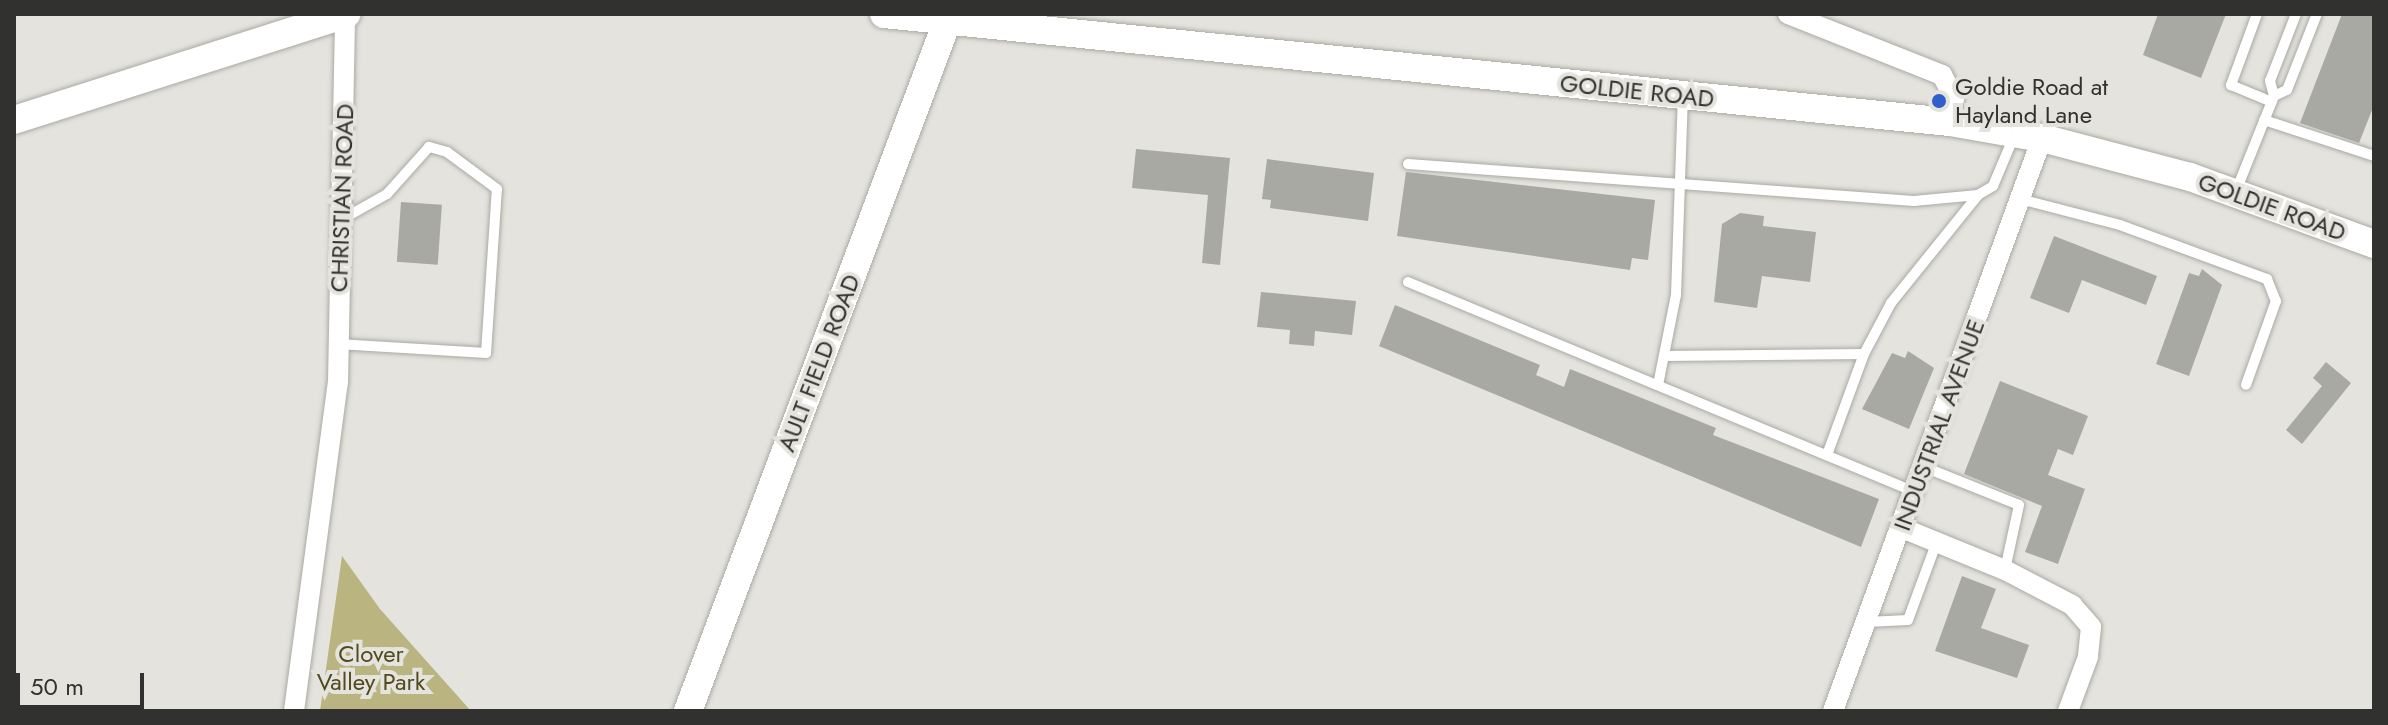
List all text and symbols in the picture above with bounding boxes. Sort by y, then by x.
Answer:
street label: GOLDIE ROAD [1559,69,1715,113]
place label: Goldie Road at Hayland Lane [1955,73,2108,129]
marker: Goldie Road at Hayland Lane [1930,92,1948,110]
street label: CHRISTIAN ROAD [324,103,360,293]
street label: GOLDIE ROAD [2194,167,2350,247]
street label: AULT FIELD ROAD [772,270,866,456]
street label: INDUSTRIAL AVENUE [1887,315,1991,535]
park label: Clover Valley Park [317,640,425,696]
scale bar [20,657,148,707]
text: 50 m [30,669,84,704]

